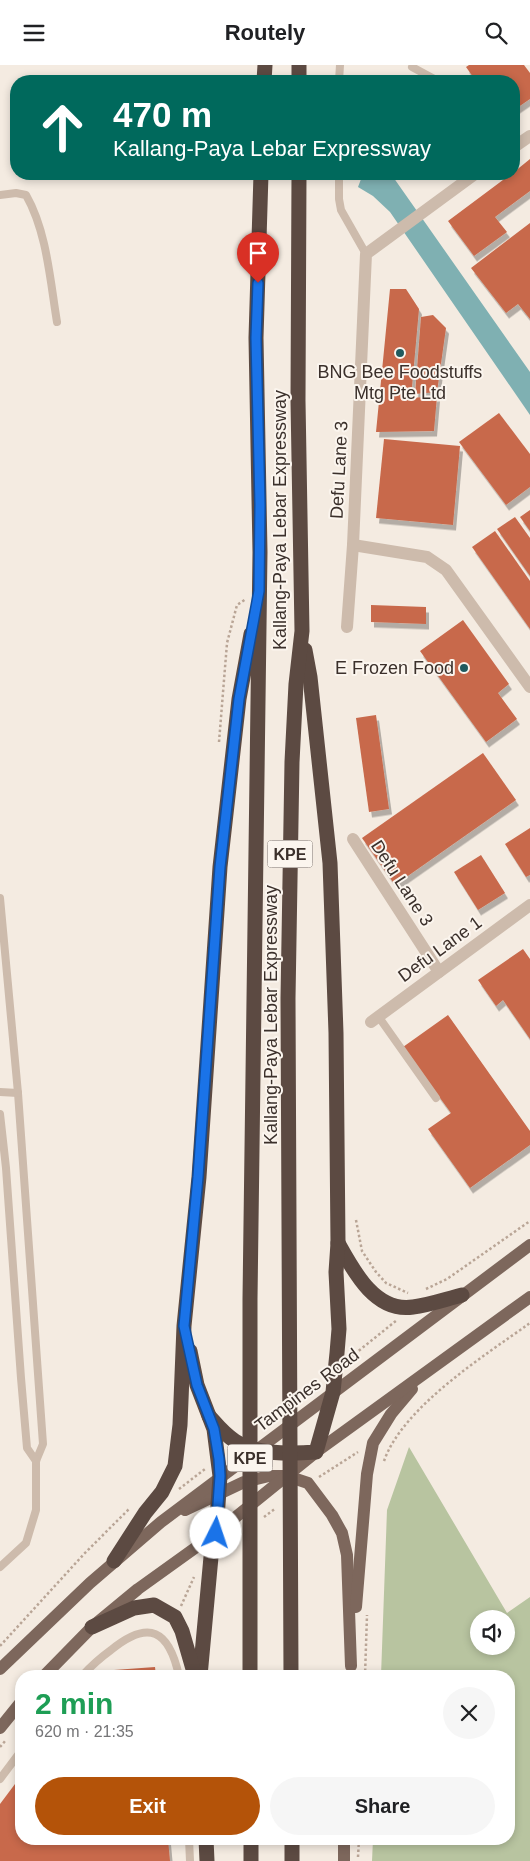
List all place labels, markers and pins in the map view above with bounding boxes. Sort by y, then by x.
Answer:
pin [237,232,279,283]
marker: BNG Bee Foodstuffs Mtg Pte Ltd [394,347,406,359]
place label: BNG Bee Foodstuffs Mtg Pte Ltd [318,362,482,403]
place label: E Frozen Food [335,658,454,678]
marker: E Frozen Food [458,662,470,674]

